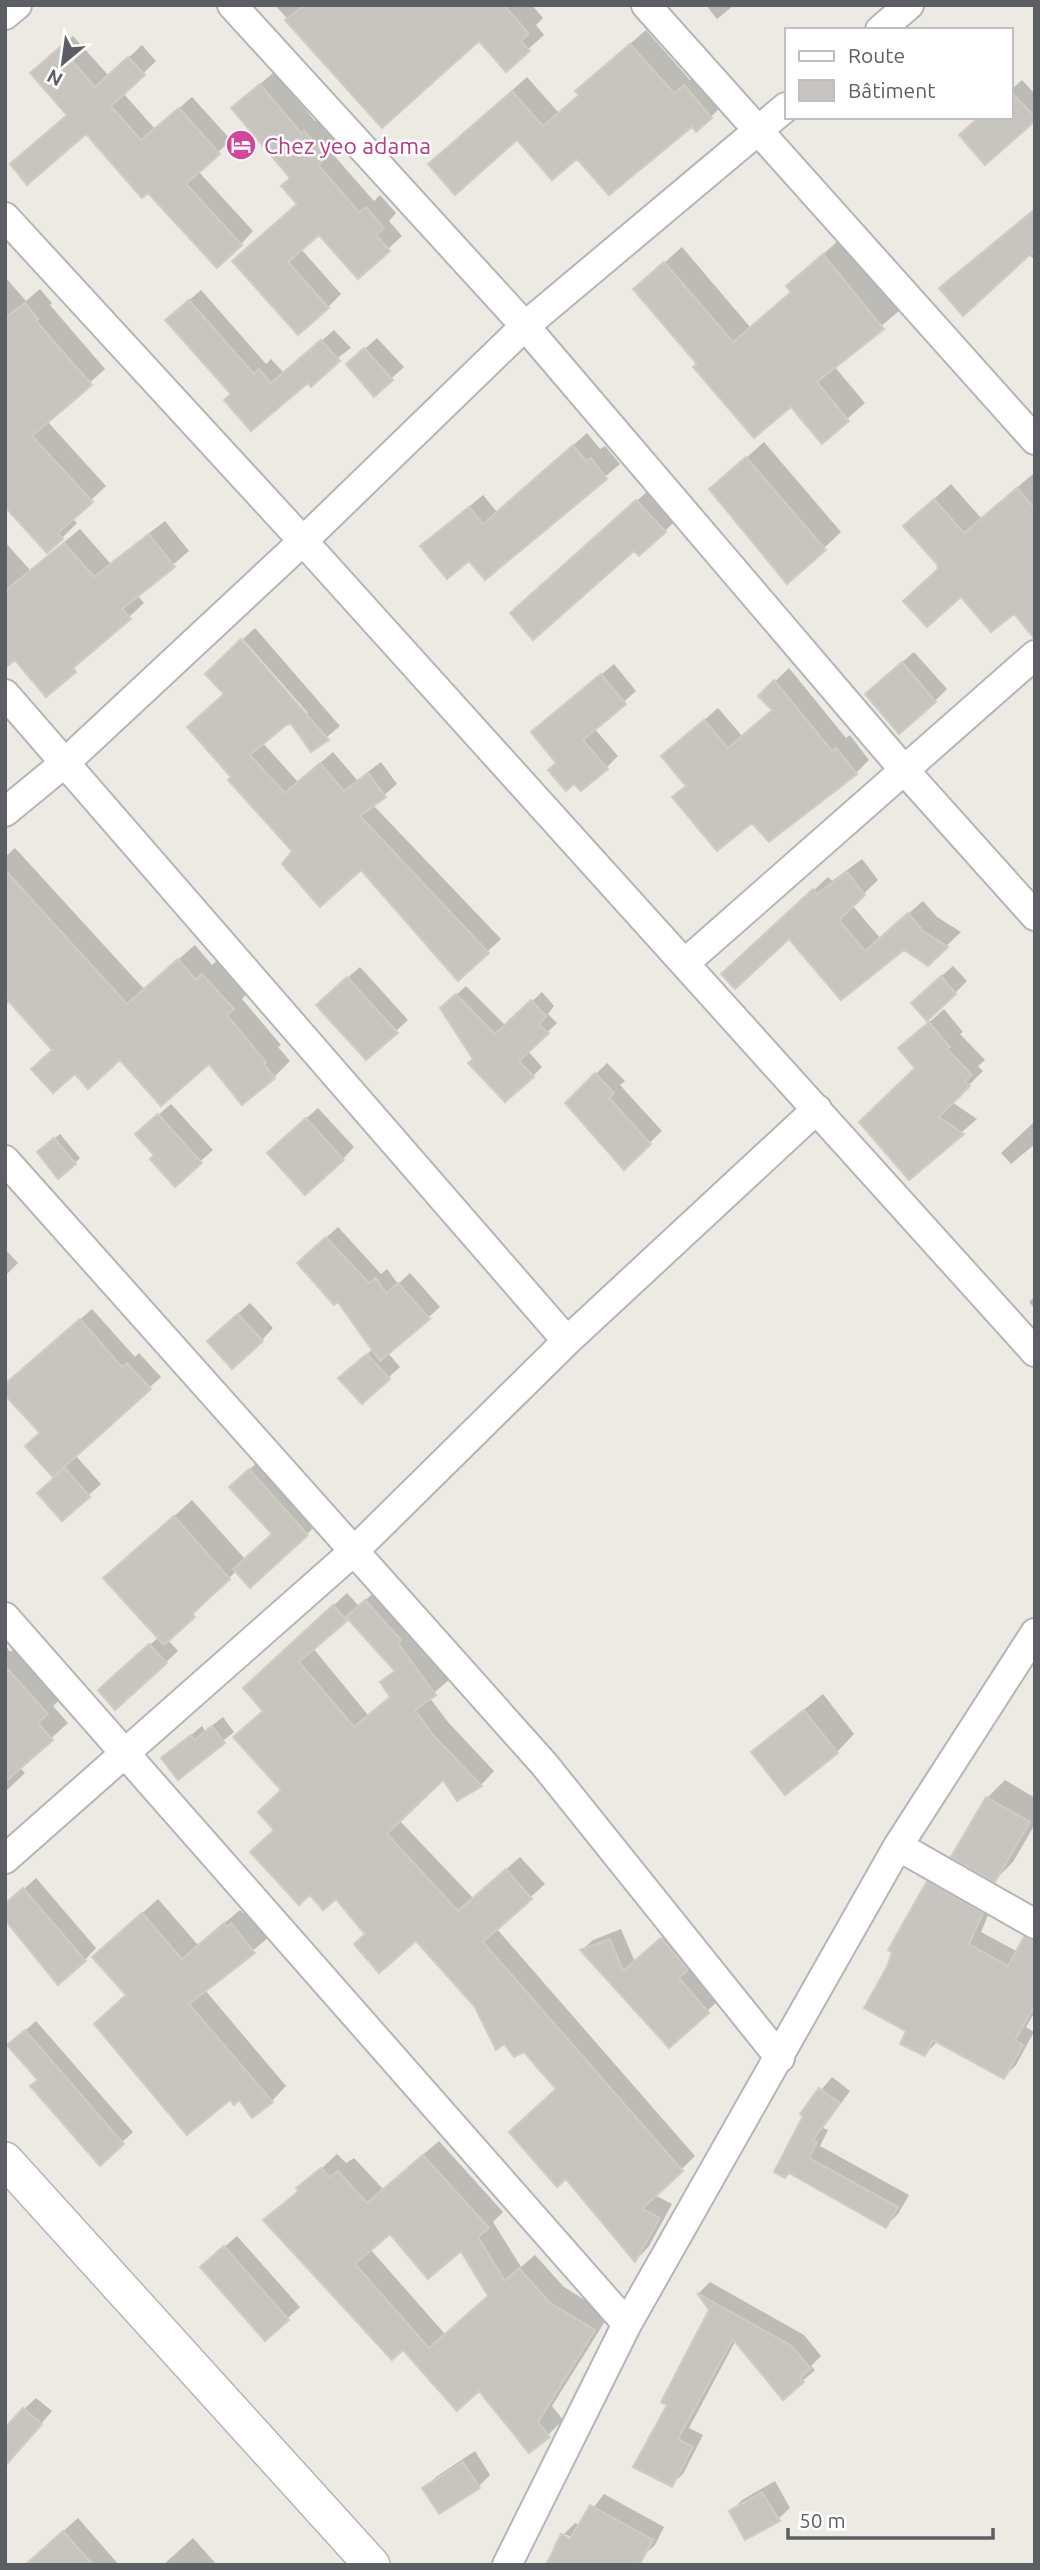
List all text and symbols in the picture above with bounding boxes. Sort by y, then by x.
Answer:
north arrow [28,28,98,98]
legend [785,28,1012,119]
text: Route [848,43,905,67]
text: N [43,65,66,91]
text: Bâtiment [848,78,935,102]
hotel icon: Chez yeo adama [224,128,258,162]
place label: Chez yeo adama [264,133,431,158]
scale bar [788,2496,993,2540]
text: 50 m [799,2508,846,2532]

